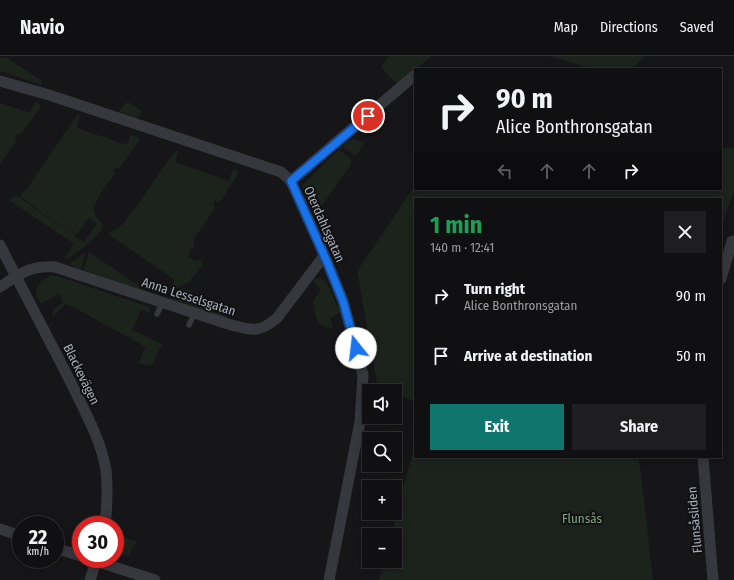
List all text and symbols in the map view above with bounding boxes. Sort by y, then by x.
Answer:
text: Navio [20,16,65,39]
text: Map [554,19,578,36]
text: Directions [600,19,658,36]
text: Saved [680,19,714,36]
text: 90 m [496,82,553,115]
icon: right [430,84,482,136]
pin [351,99,385,133]
icon: arrive [357,105,379,127]
text: Alice Bonthronsgatan [496,116,653,138]
icon: left [494,160,516,182]
icon: ahead [536,160,558,182]
icon: ahead [578,160,600,182]
icon: right [620,160,642,182]
street label: Oterdahlsgatan [301,184,348,265]
text: 1 min [430,211,482,239]
button: close [664,211,706,253]
text: 140 m · 12:41 [430,240,494,255]
street label: Anna Lesselsgatan [140,274,238,319]
text: Turn right [464,280,525,298]
icon: right [430,285,452,307]
text: 90 m [676,287,706,305]
text: Alice Bonthronsgatan [464,298,577,313]
position arrow [335,327,377,369]
street label: Blackevägen [60,341,103,407]
icon: arrive [430,345,452,367]
text: Arrive at destination [464,347,592,365]
text: 50 m [676,347,706,365]
map controls [362,384,402,568]
button: sound [362,384,402,424]
button: Exit [430,404,564,450]
button: Share [572,404,706,450]
button: search [362,432,402,472]
button: + [362,480,402,520]
street label: Flunsåsliden [684,486,705,554]
park label: Flunsås [562,511,602,526]
speed limit sign: 30 [72,516,124,568]
text: 22 [29,525,47,549]
button: − [362,528,402,568]
text: km/h [27,546,49,558]

